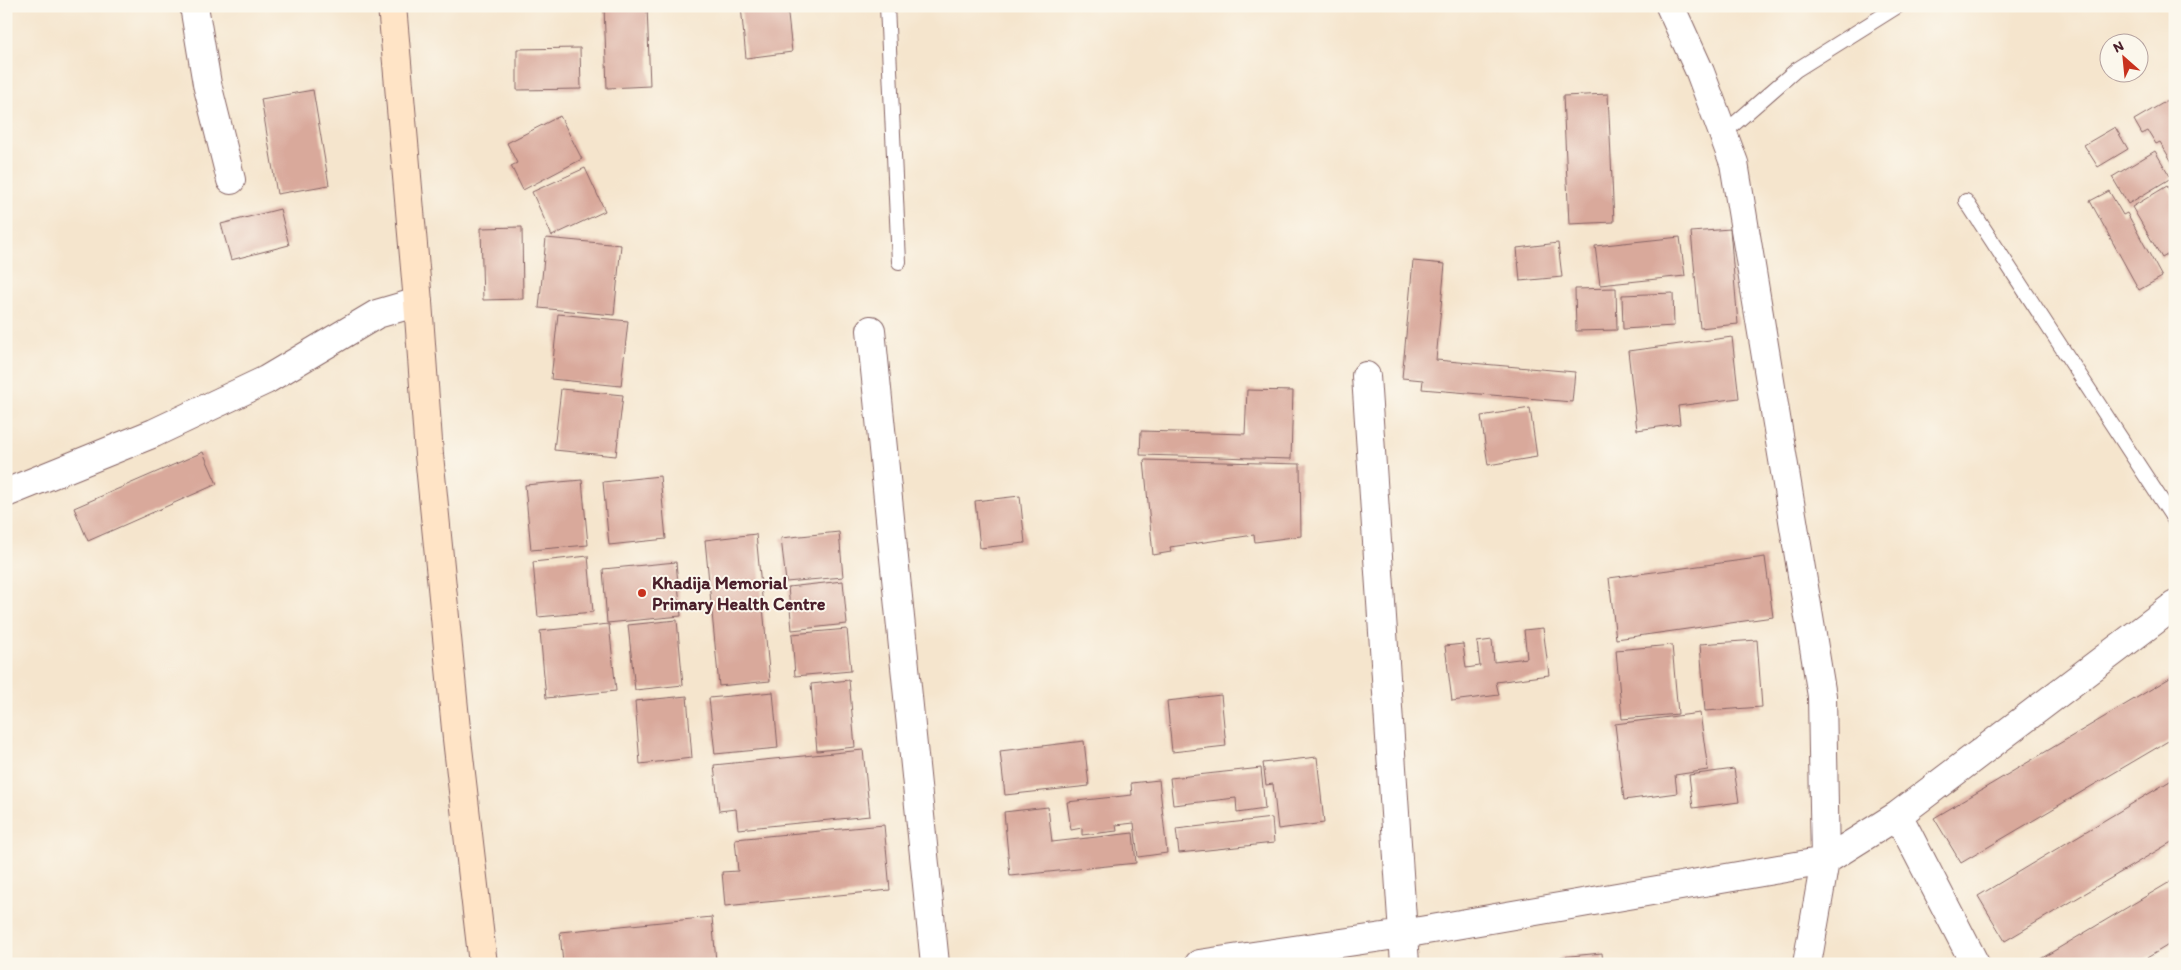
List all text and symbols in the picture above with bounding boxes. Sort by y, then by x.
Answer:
north arrow [2098,32,2148,82]
text: N [2110,37,2126,57]
place label: Khadija Memorial Primary Health Centre [652,572,826,615]
marker: Khadija Memorial Primary Health Centre [636,587,648,599]

